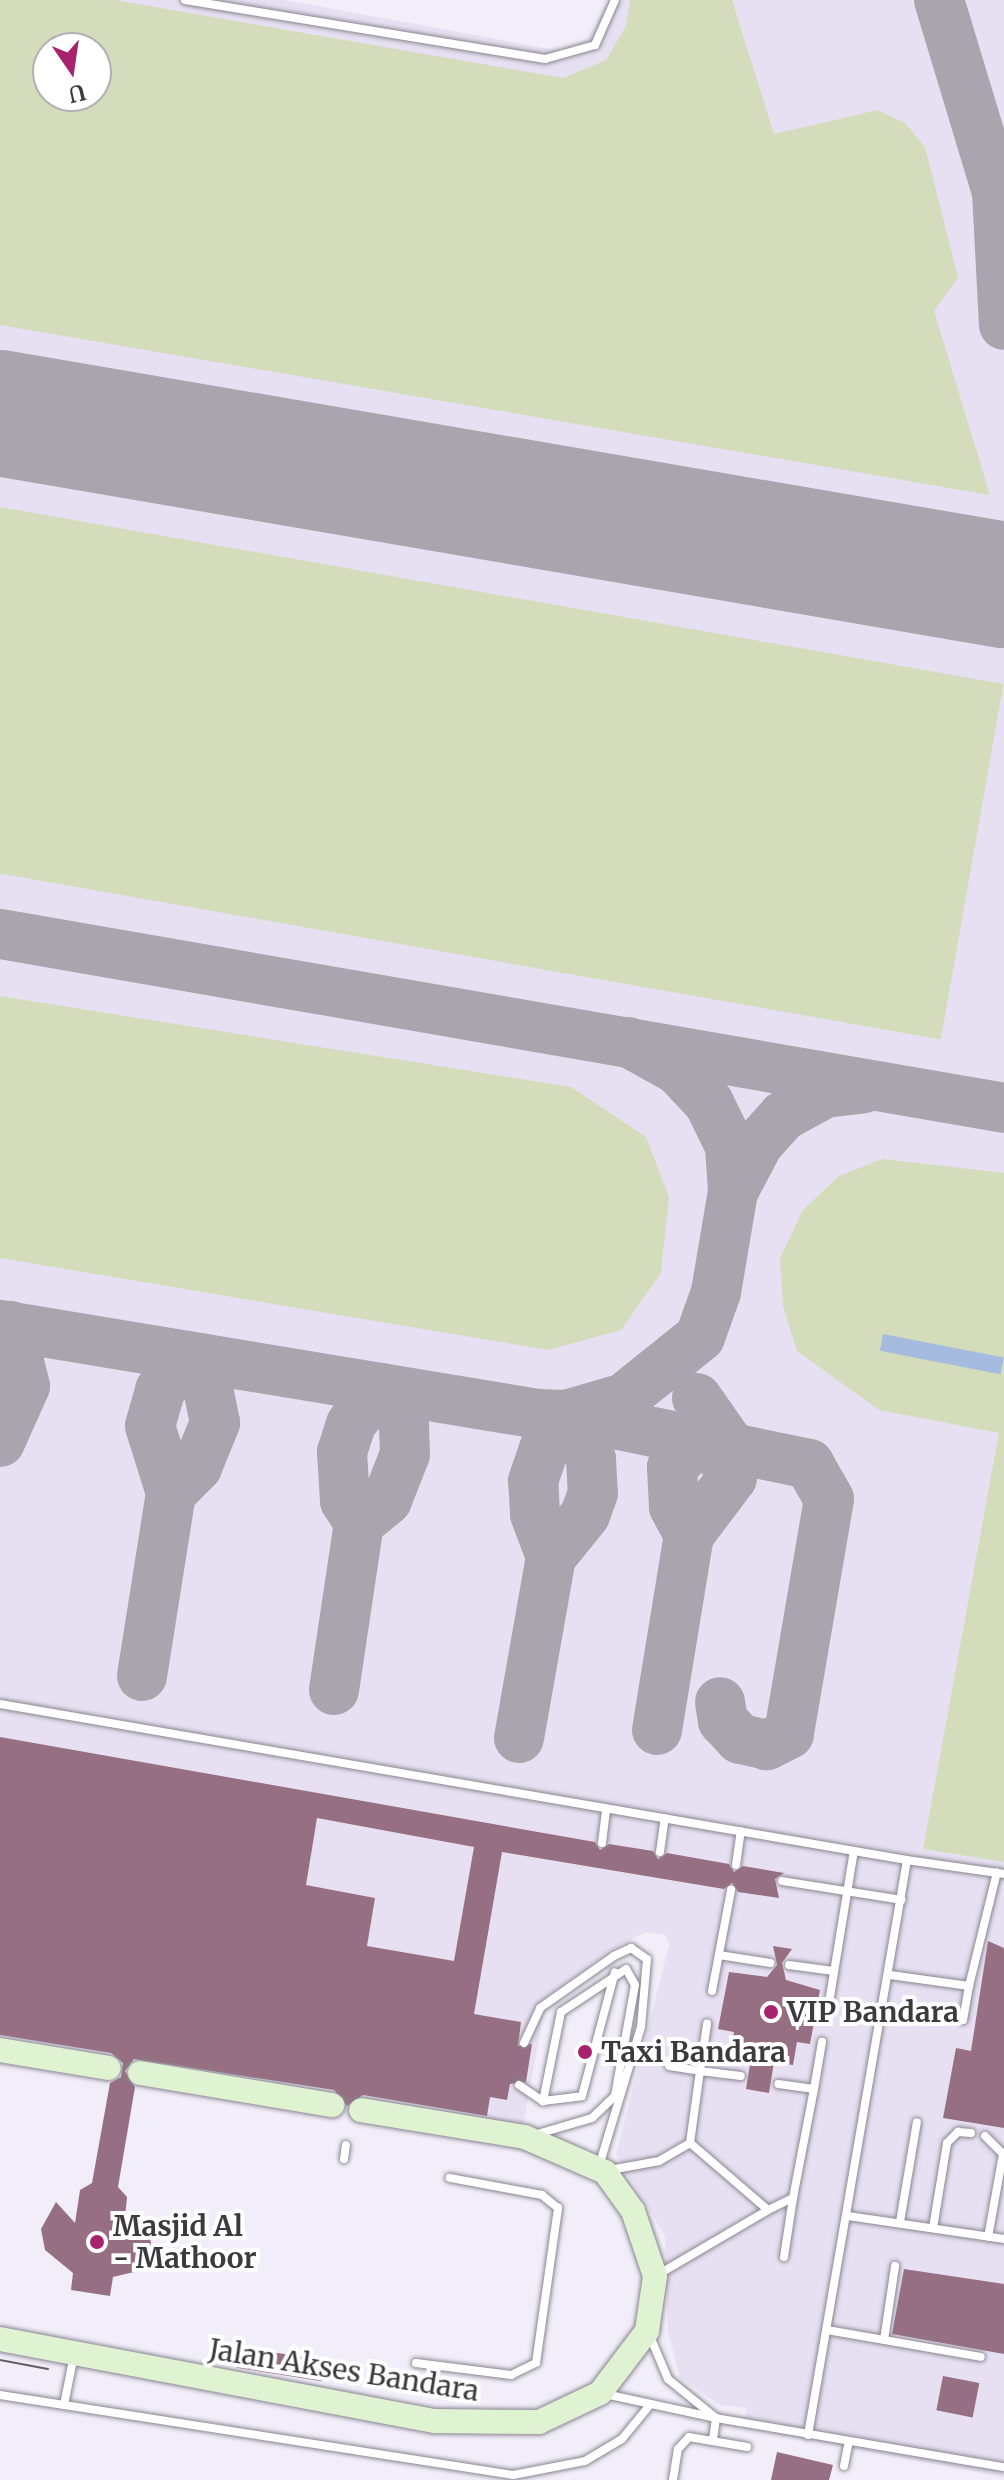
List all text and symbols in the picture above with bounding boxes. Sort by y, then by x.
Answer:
north arrow [32,32,112,112]
text: U [66,78,88,109]
place label: VIP Bandara [787,1995,959,2029]
marker: VIP Bandara [762,2003,780,2021]
place label: Taxi Bandara [601,2035,786,2069]
marker: Taxi Bandara [576,2043,594,2061]
place label: Masjid Al - Mathoor [113,2209,256,2275]
marker: Masjid Al - Mathoor [88,2233,106,2251]
street label: Jalan Akses Bandara [207,2332,481,2408]

